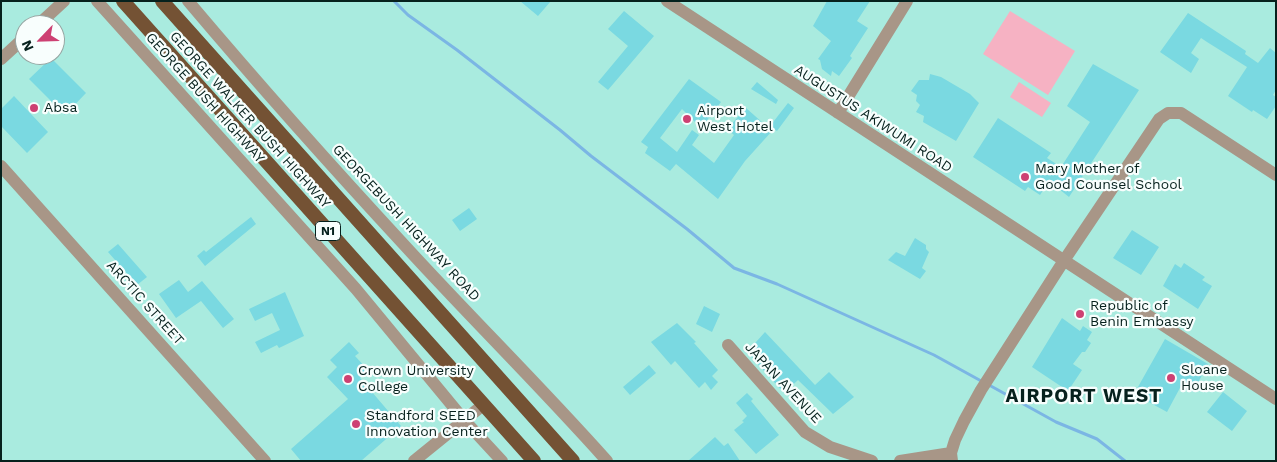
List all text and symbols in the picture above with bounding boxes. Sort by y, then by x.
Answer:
north arrow [15,15,65,65]
street label: GEORGE WALKER BUSH HIGHWAY [166,28,334,212]
street label: GEORGE BUSH HIGHWAY [142,29,268,167]
text: N [18,38,37,54]
street label: AUGUSTUS AKIWUMI ROAD [791,62,955,176]
place label: Absa [44,100,77,116]
marker: Absa [28,102,40,114]
place label: Airport West Hotel [697,103,773,136]
marker: Airport West Hotel [681,113,693,125]
street label: GEORGEBUSH HIGHWAY ROAD [329,141,483,305]
place label: Mary Mother of Good Counsel School [1035,161,1182,193]
marker: Mary Mother of Good Counsel School [1019,171,1031,183]
road number: N1 [316,222,340,240]
street label: ARCTIC STREET [103,257,187,349]
place label: Republic of Benin Embassy [1090,298,1194,331]
marker: Republic of Benin Embassy [1074,308,1086,320]
street label: JAPAN AVENUE [741,339,825,427]
place label: Sloane House [1181,362,1227,394]
place label: Crown University College [358,363,474,396]
marker: Sloane House [1165,372,1177,384]
marker: Crown University College [342,373,354,385]
district label: AIRPORT WEST [1004,385,1164,407]
place label: Standford SEED Innovation Center [366,408,488,441]
marker: Standford SEED Innovation Center [350,418,362,430]

